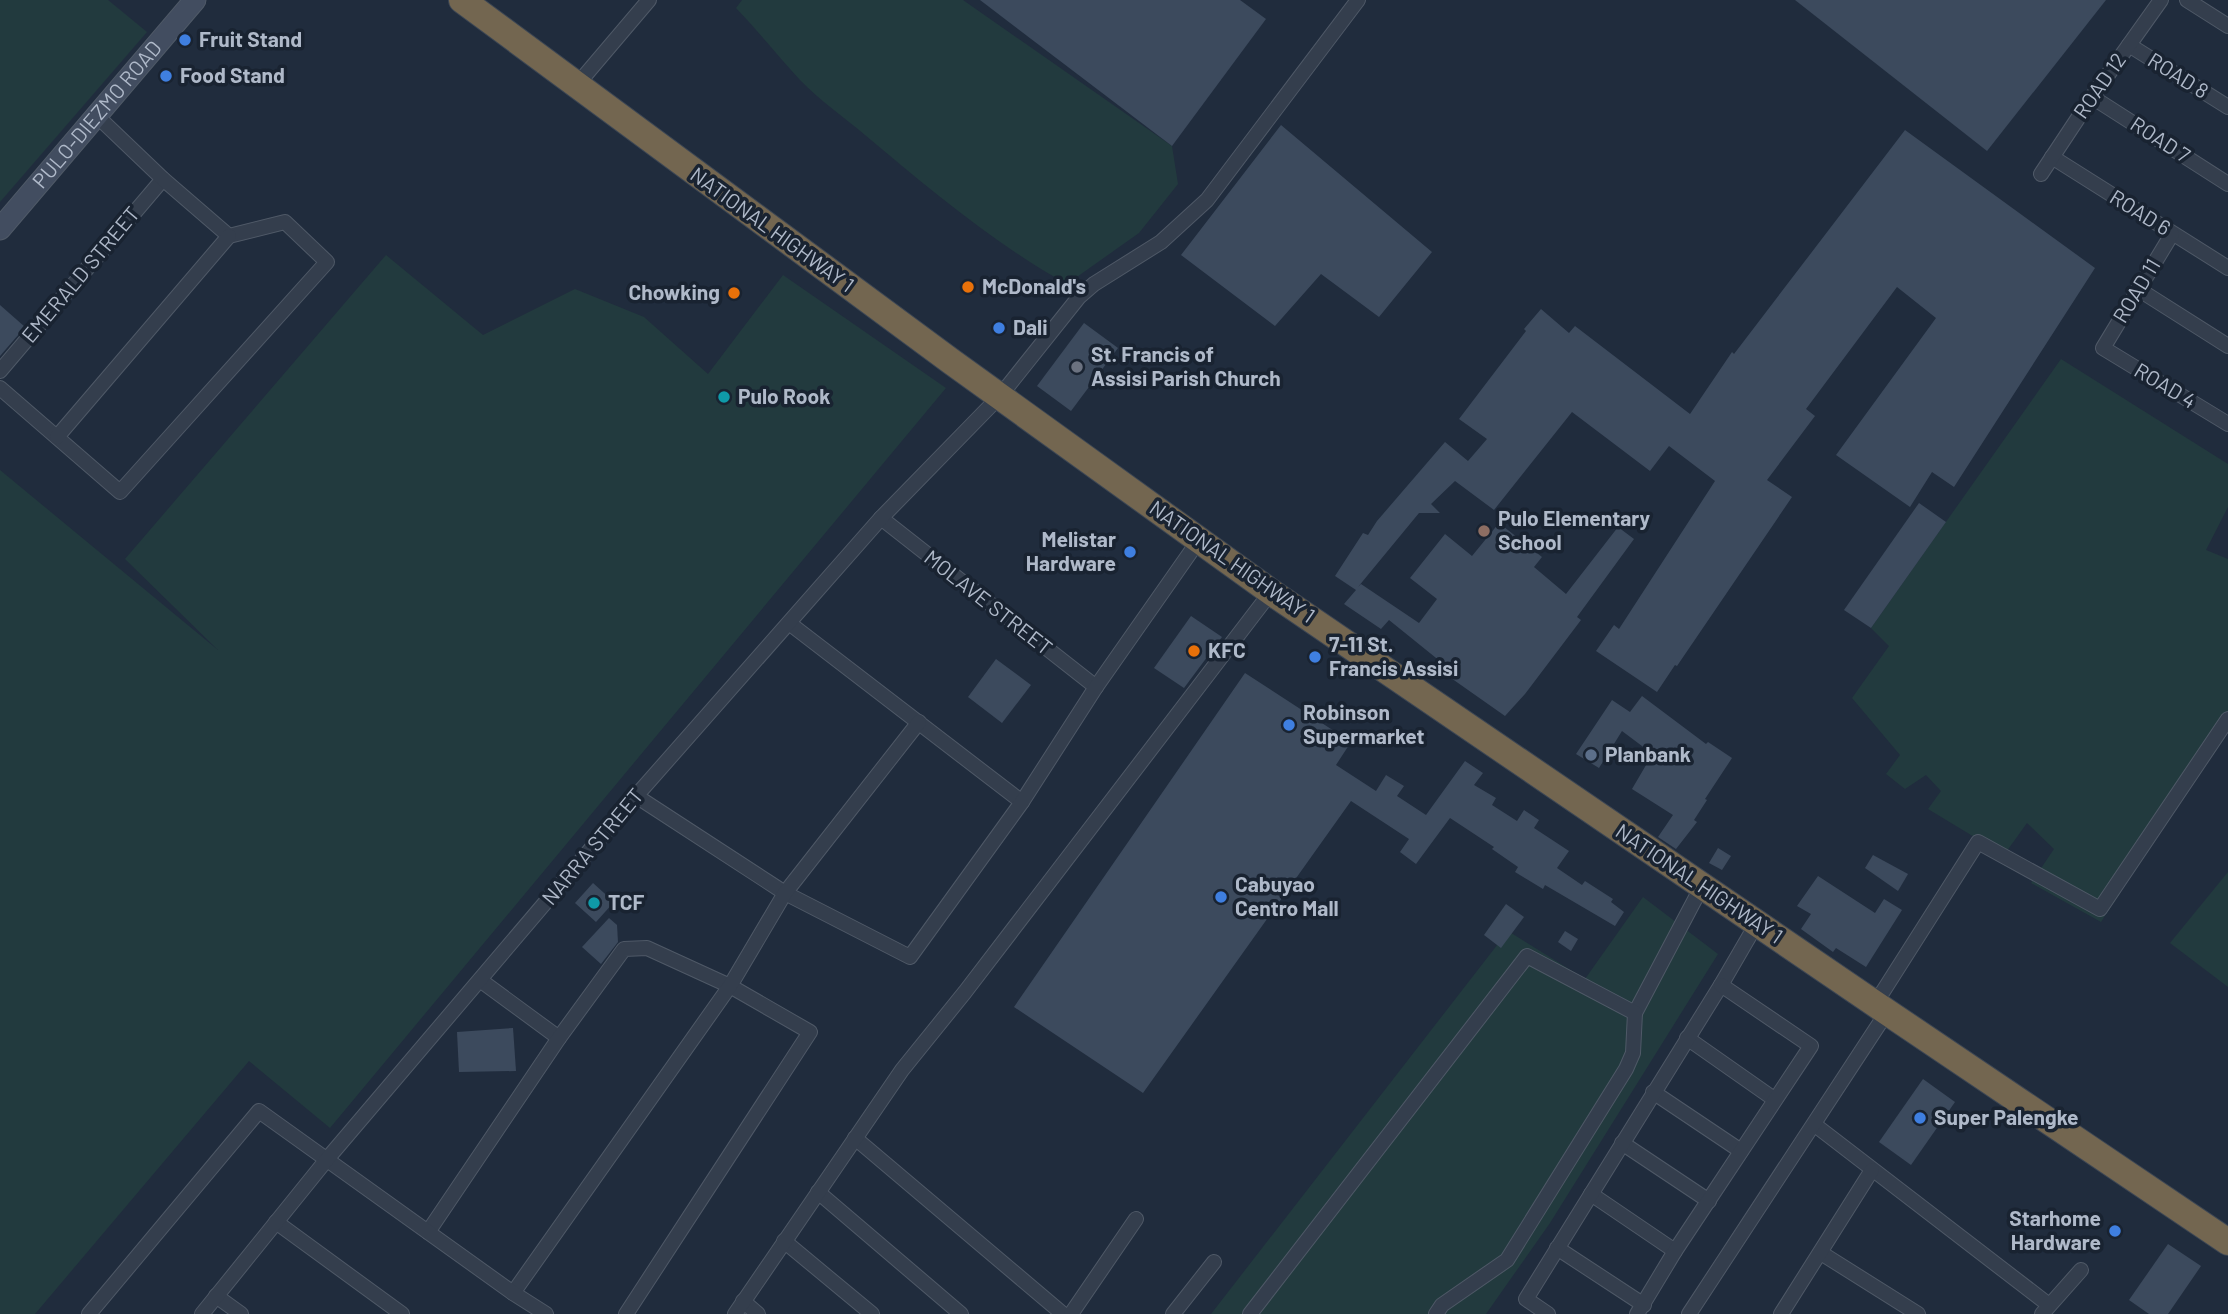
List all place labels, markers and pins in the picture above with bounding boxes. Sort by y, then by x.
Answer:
place label: Fruit Stand [199,26,302,51]
marker: Fruit Stand [177,32,193,48]
place label: Food Stand [180,62,285,87]
marker: Food Stand [158,68,174,84]
place label: McDonald's [982,273,1086,298]
place label: Chowking [629,279,720,304]
marker: McDonald's [960,279,976,295]
marker: Chowking [726,285,742,301]
place label: Dali [1013,314,1047,339]
marker: Dali [991,320,1007,336]
place label: St. Francis of Assisi Parish Church [1091,341,1281,390]
marker: St. Francis of Assisi Parish Church [1069,359,1085,375]
place label: Pulo Rook [738,383,830,408]
marker: Pulo Rook [716,389,732,405]
place label: Pulo Elementary School [1498,505,1651,554]
marker: Pulo Elementary School [1476,523,1492,539]
place label: Melistar Hardware [1026,526,1116,575]
marker: Melistar Hardware [1122,544,1138,560]
place label: 7-11 St. Francis Assisi [1329,631,1458,680]
place label: KFC [1208,637,1246,662]
marker: KFC [1186,643,1202,659]
marker: 7-11 St. Francis Assisi [1307,649,1323,665]
place label: Robinson Supermarket [1303,699,1424,748]
marker: Robinson Supermarket [1281,717,1297,733]
place label: Planbank [1605,741,1691,766]
marker: Planbank [1583,747,1599,763]
place label: Cabuyao Centro Mall [1235,871,1339,920]
place label: TCF [608,889,644,914]
marker: Cabuyao Centro Mall [1213,889,1229,905]
marker: TCF [586,895,602,911]
place label: Super Palengke [1934,1104,2078,1129]
marker: Super Palengke [1912,1110,1928,1126]
place label: Starhome Hardware [2009,1205,2101,1254]
marker: Starhome Hardware [2107,1223,2123,1239]

